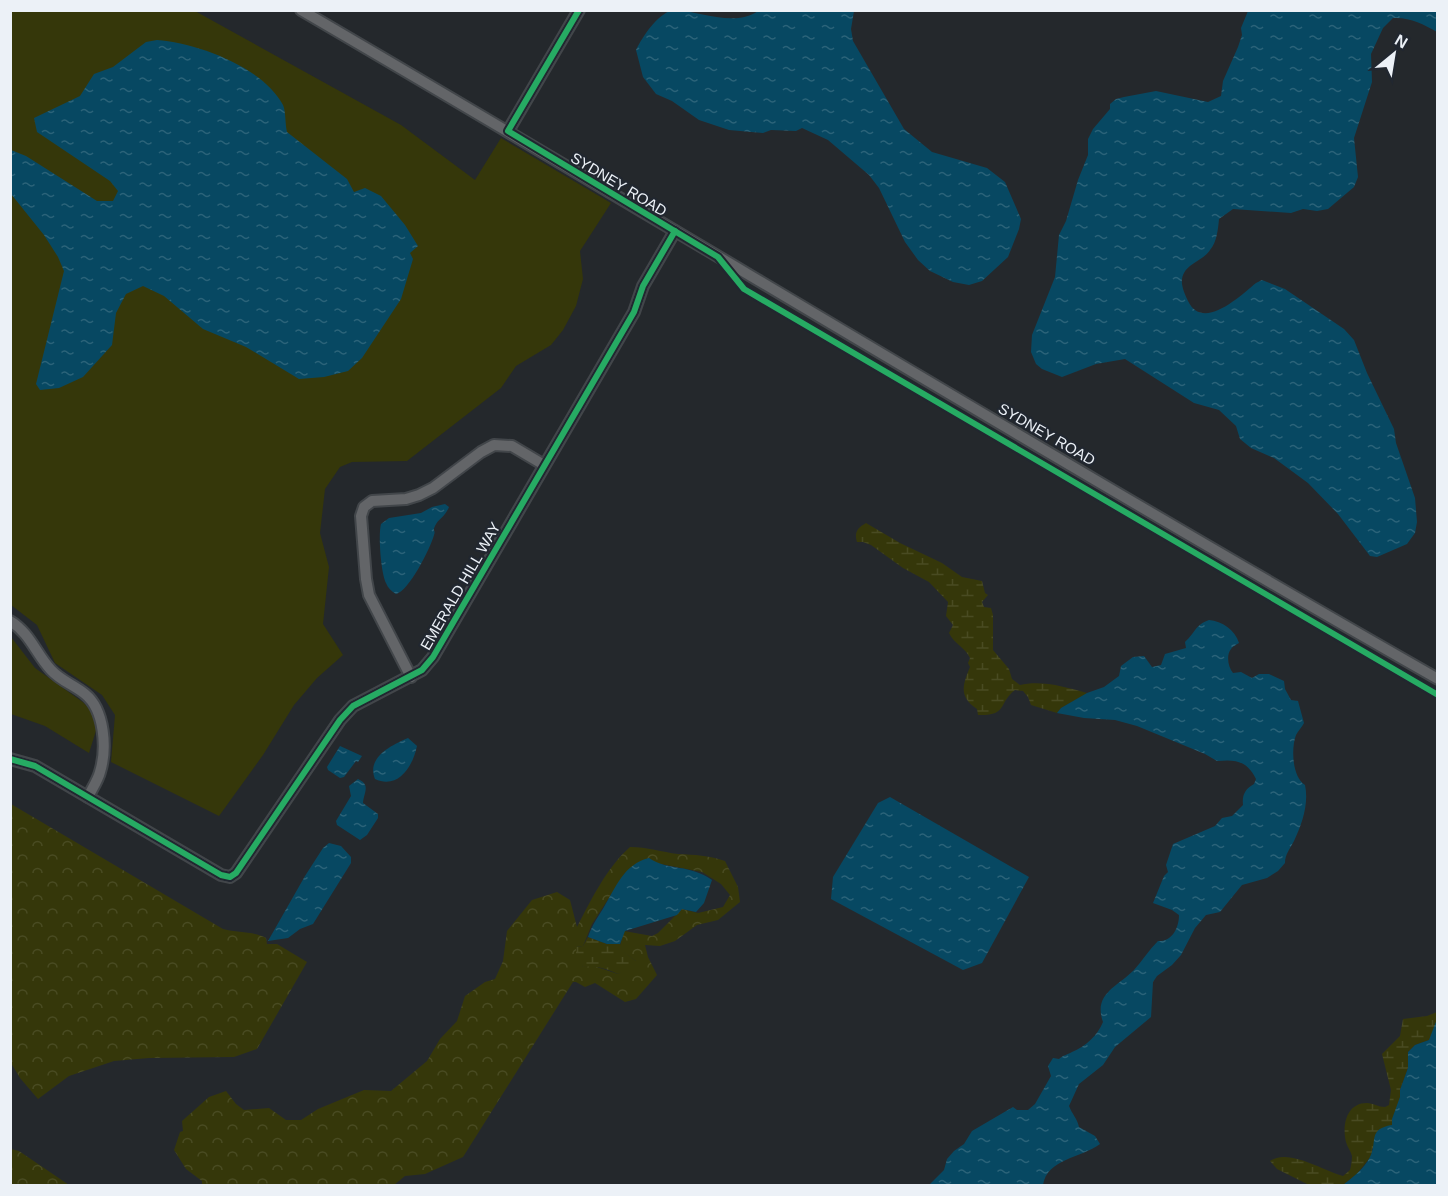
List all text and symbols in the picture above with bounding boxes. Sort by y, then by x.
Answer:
north arrow [1364,24,1424,84]
text: N [1392,31,1411,52]
street label: SYDNEY ROAD [568,149,670,219]
street label: SYDNEY ROAD [996,399,1099,469]
street label: EMERALD HILL WAY [417,519,503,653]

